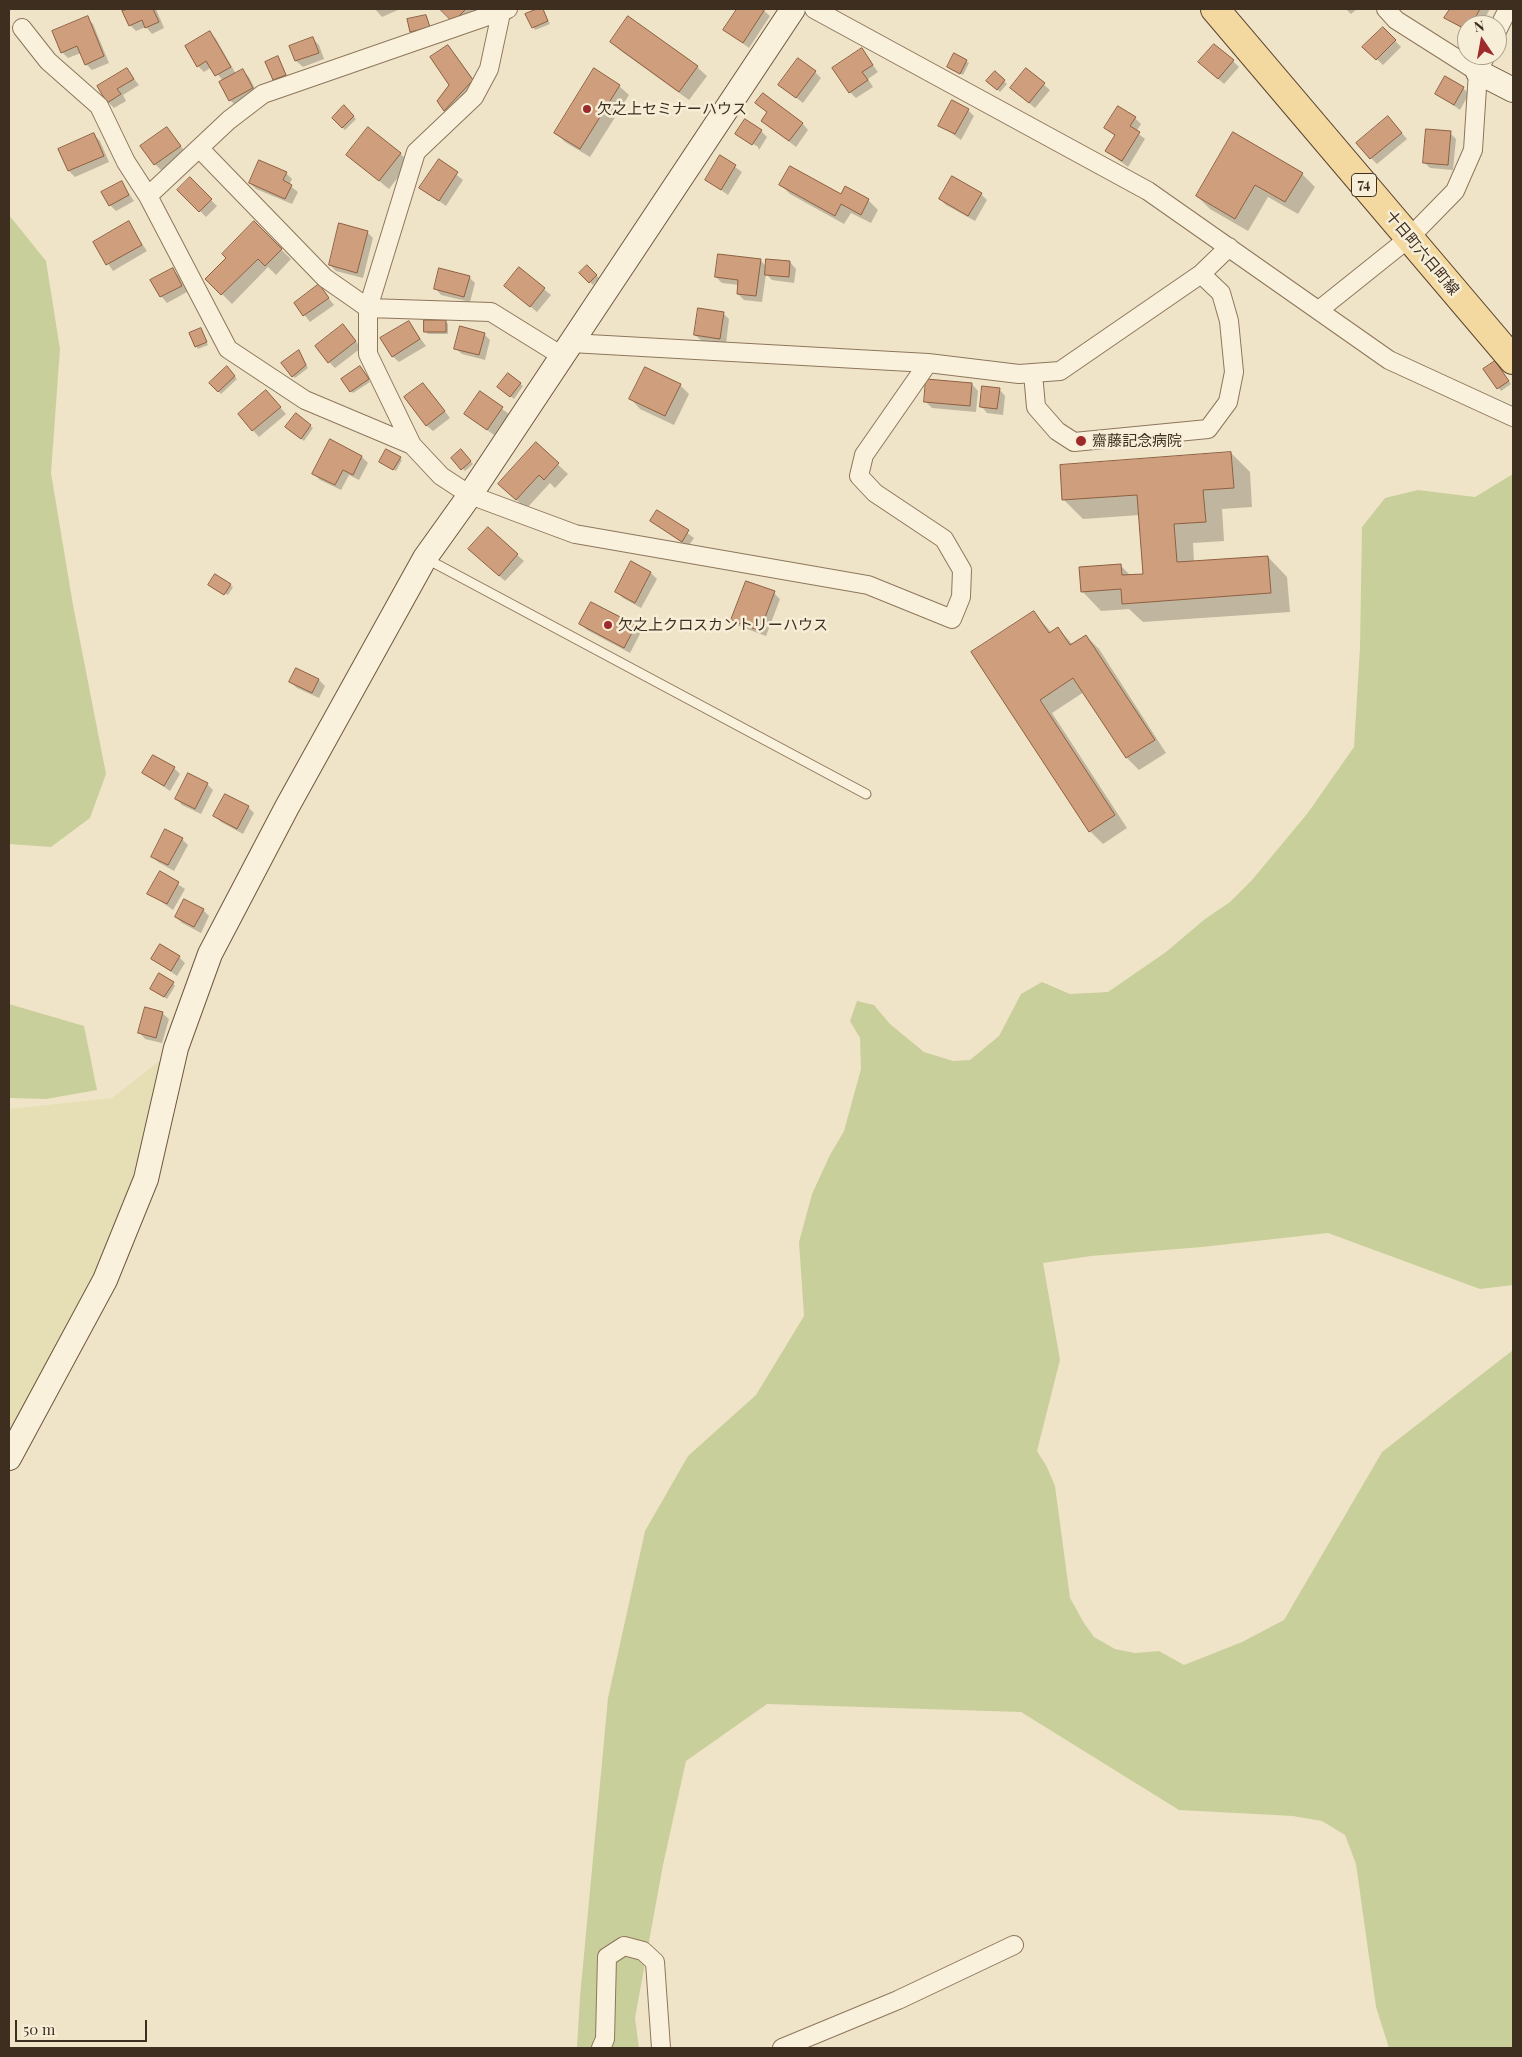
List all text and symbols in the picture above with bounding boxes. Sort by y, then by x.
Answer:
north arrow [1457,15,1507,65]
text: N [1472,15,1486,36]
place label: 欠之上セミナーハウス [597,100,747,118]
marker: 欠之上セミナーハウス [581,103,593,115]
road number: 74 [1352,174,1376,196]
street label: 十日町六日町線 [1381,207,1463,299]
place label: 齋藤記念病院 [1092,432,1182,450]
marker: 齋藤記念病院 [1074,434,1088,448]
place label: 欠之上クロスカントリーハウス [618,616,828,634]
marker: 欠之上クロスカントリーハウス [602,619,614,631]
scale bar [18,2010,150,2042]
text: 50 m [23,2019,55,2039]

